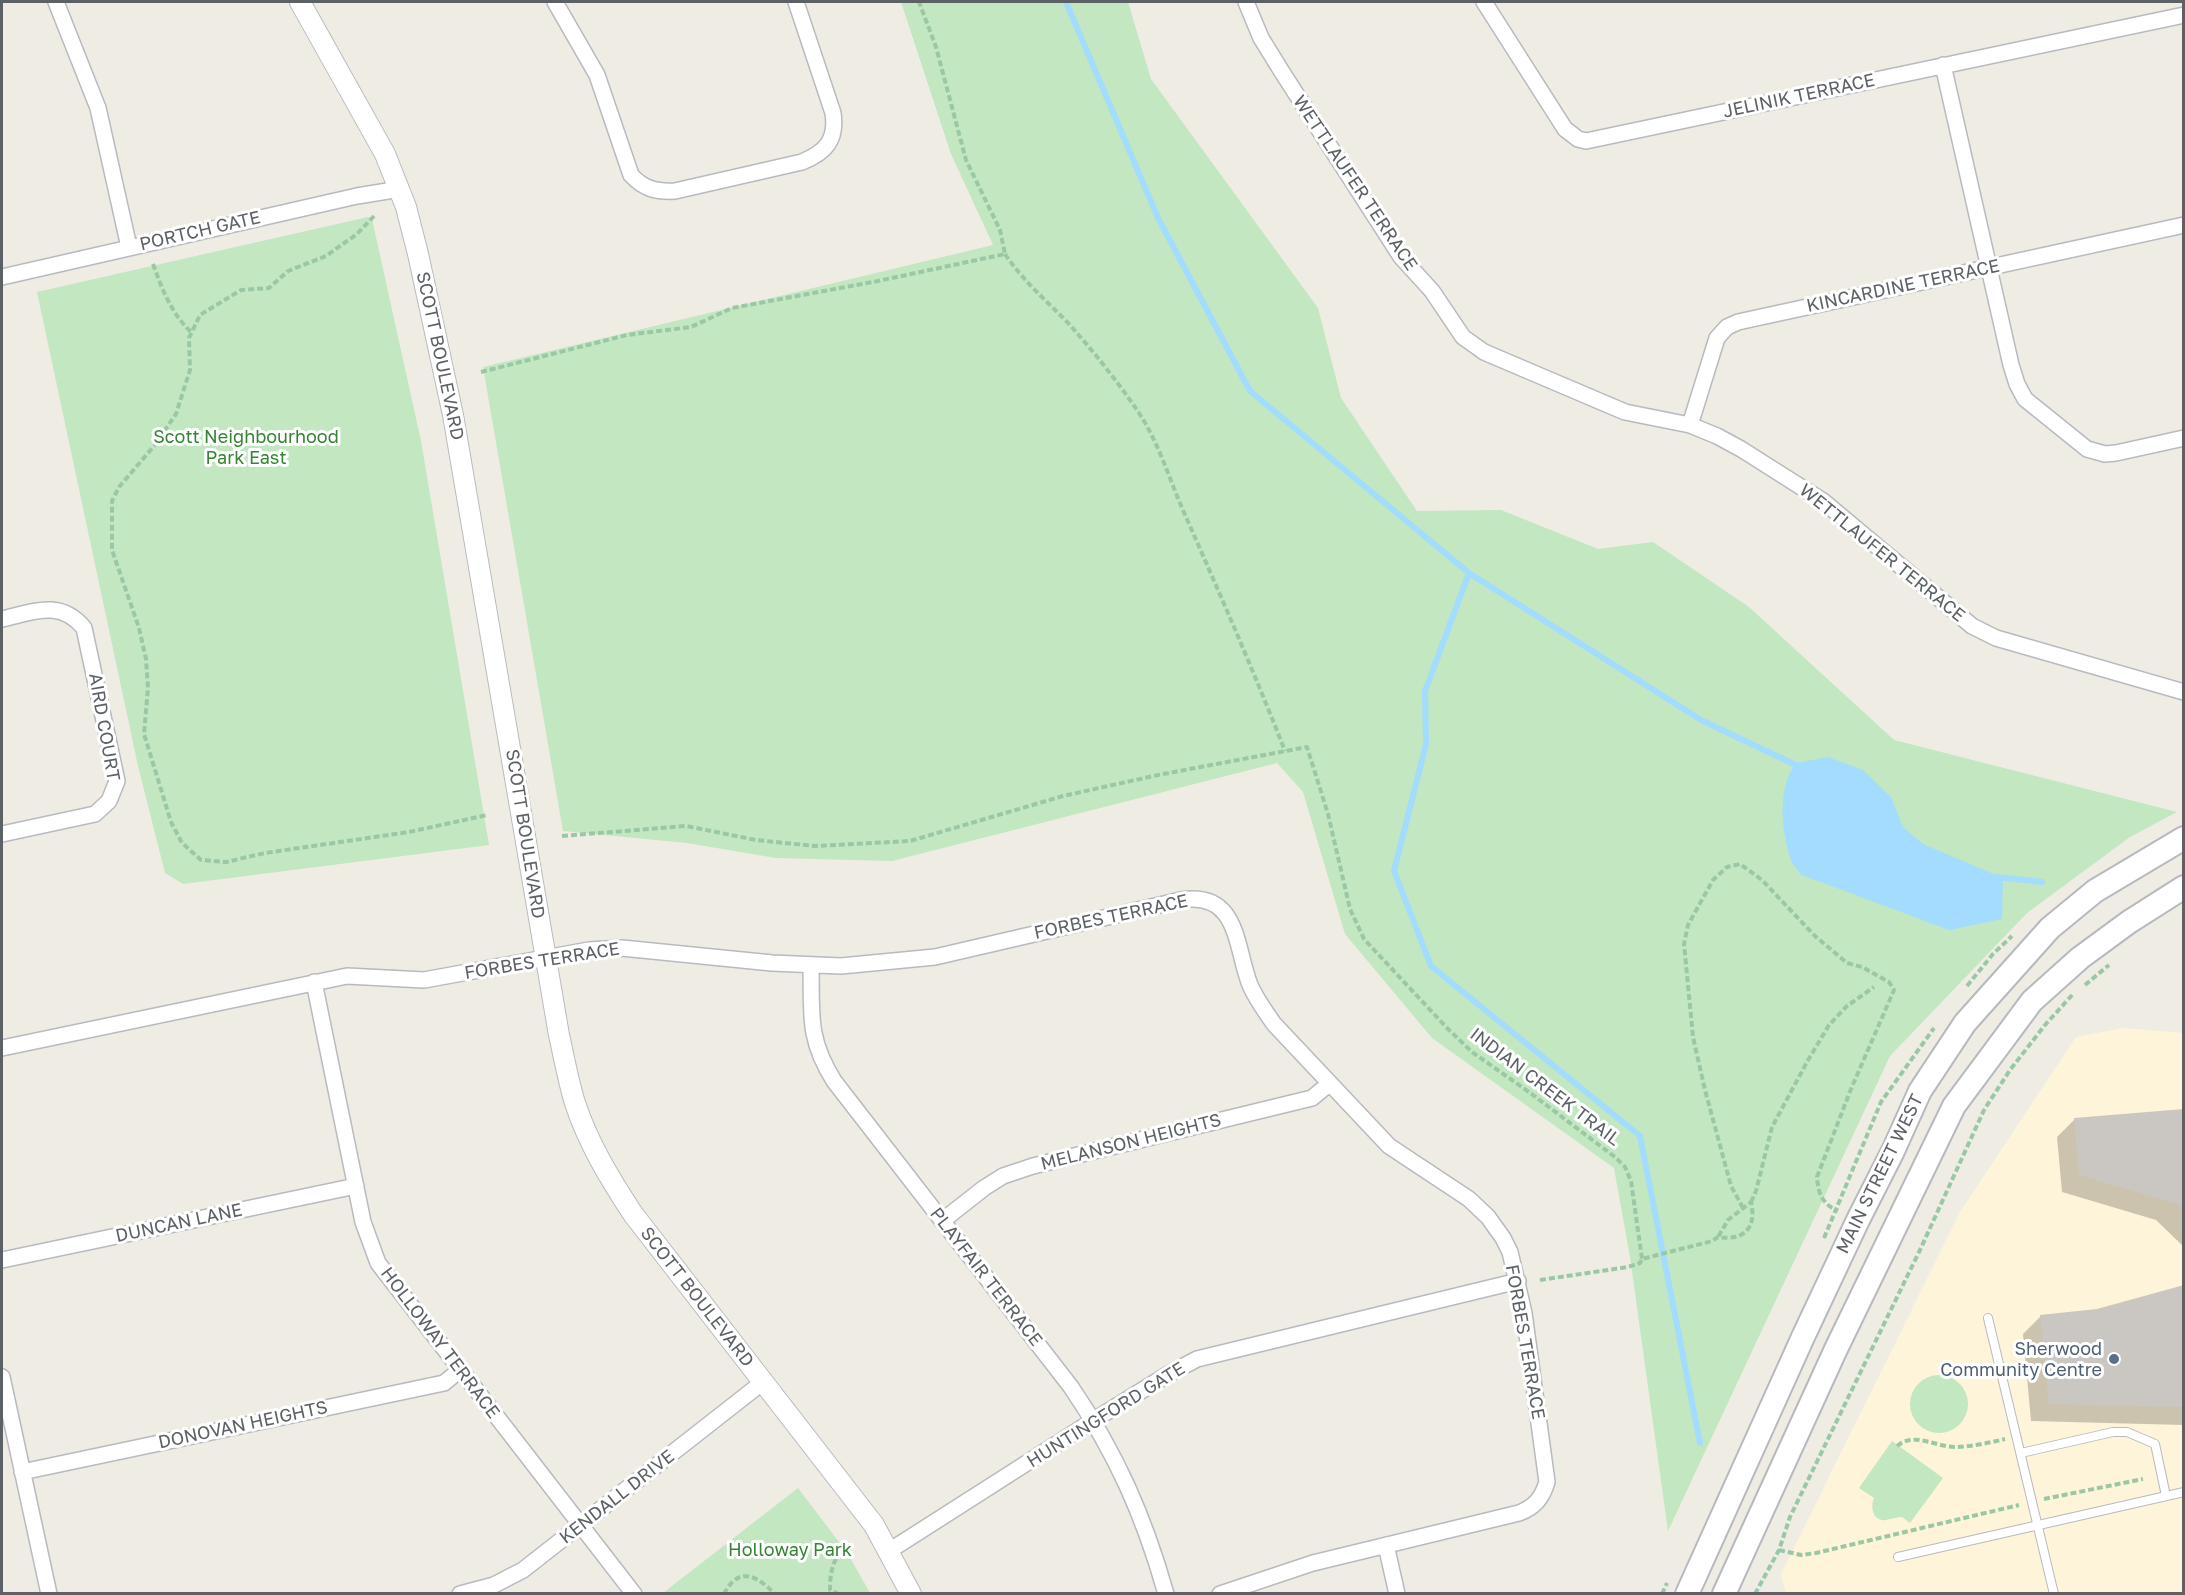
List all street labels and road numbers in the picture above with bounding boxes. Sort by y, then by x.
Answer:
street label: JELINIK TERRACE [1721,69,1877,123]
street label: WETTLAUFER TERRACE [1288,91,1422,275]
street label: PORTCH GATE [137,207,263,255]
street label: KINCARDINE TERRACE [1804,255,2002,317]
street label: SCOTT BOULEVARD [412,270,468,442]
street label: WETTLAUFER TERRACE [1795,480,1969,626]
street label: AIRD COURT [84,671,124,783]
street label: SCOTT BOULEVARD [501,748,549,920]
street label: FORBES TERRACE [1032,890,1190,944]
street label: FORBES TERRACE [463,938,621,984]
street label: INDIAN CREEK TRAIL [1466,1023,1624,1151]
street label: MAIN STREET WEST [1832,1091,1928,1257]
street label: MELANSON HEIGHTS [1039,1109,1223,1175]
street label: DUNCAN LANE [114,1199,244,1247]
street label: PLAYFAIR TERRACE [925,1203,1047,1351]
street label: SCOTT BOULEVARD [636,1223,758,1371]
street label: HOLLOWAY TERRACE [376,1263,504,1423]
street label: FORBES TERRACE [1501,1263,1549,1421]
street label: HUNTINGFORD GATE [1023,1358,1189,1472]
street label: DONOVAN HEIGHTS [156,1397,330,1453]
street label: KENDALL DRIVE [555,1445,679,1549]

